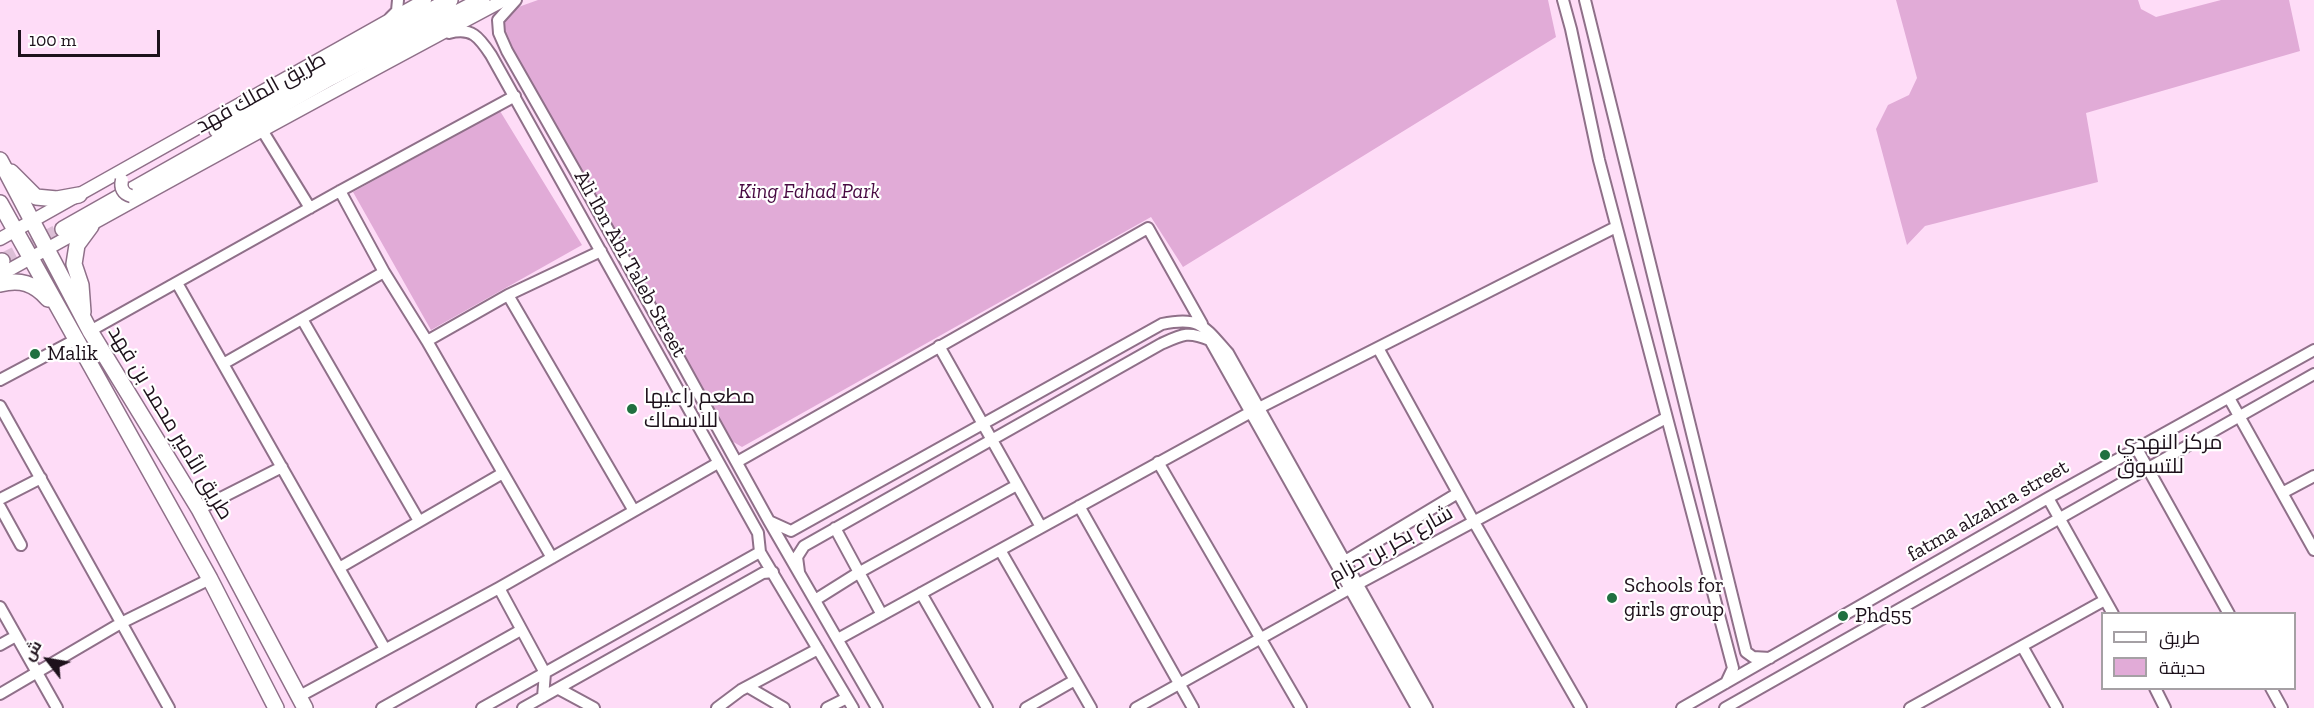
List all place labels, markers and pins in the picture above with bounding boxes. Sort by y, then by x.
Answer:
place label: Malik [47,341,98,367]
marker: Malik [28,347,42,361]
place label: مطعم راعيها للاسماك [644,384,755,434]
marker: مطعم راعيها للاسماك [625,402,639,416]
place label: مركز النهدي للتسوق [2117,430,2222,480]
marker: مركز النهدي للتسوق [2098,448,2112,462]
place label: Schools for girls group [1624,573,1724,623]
marker: Schools for girls group [1605,591,1619,605]
place label: Phd55 [1855,603,1912,629]
marker: Phd55 [1836,609,1850,623]

